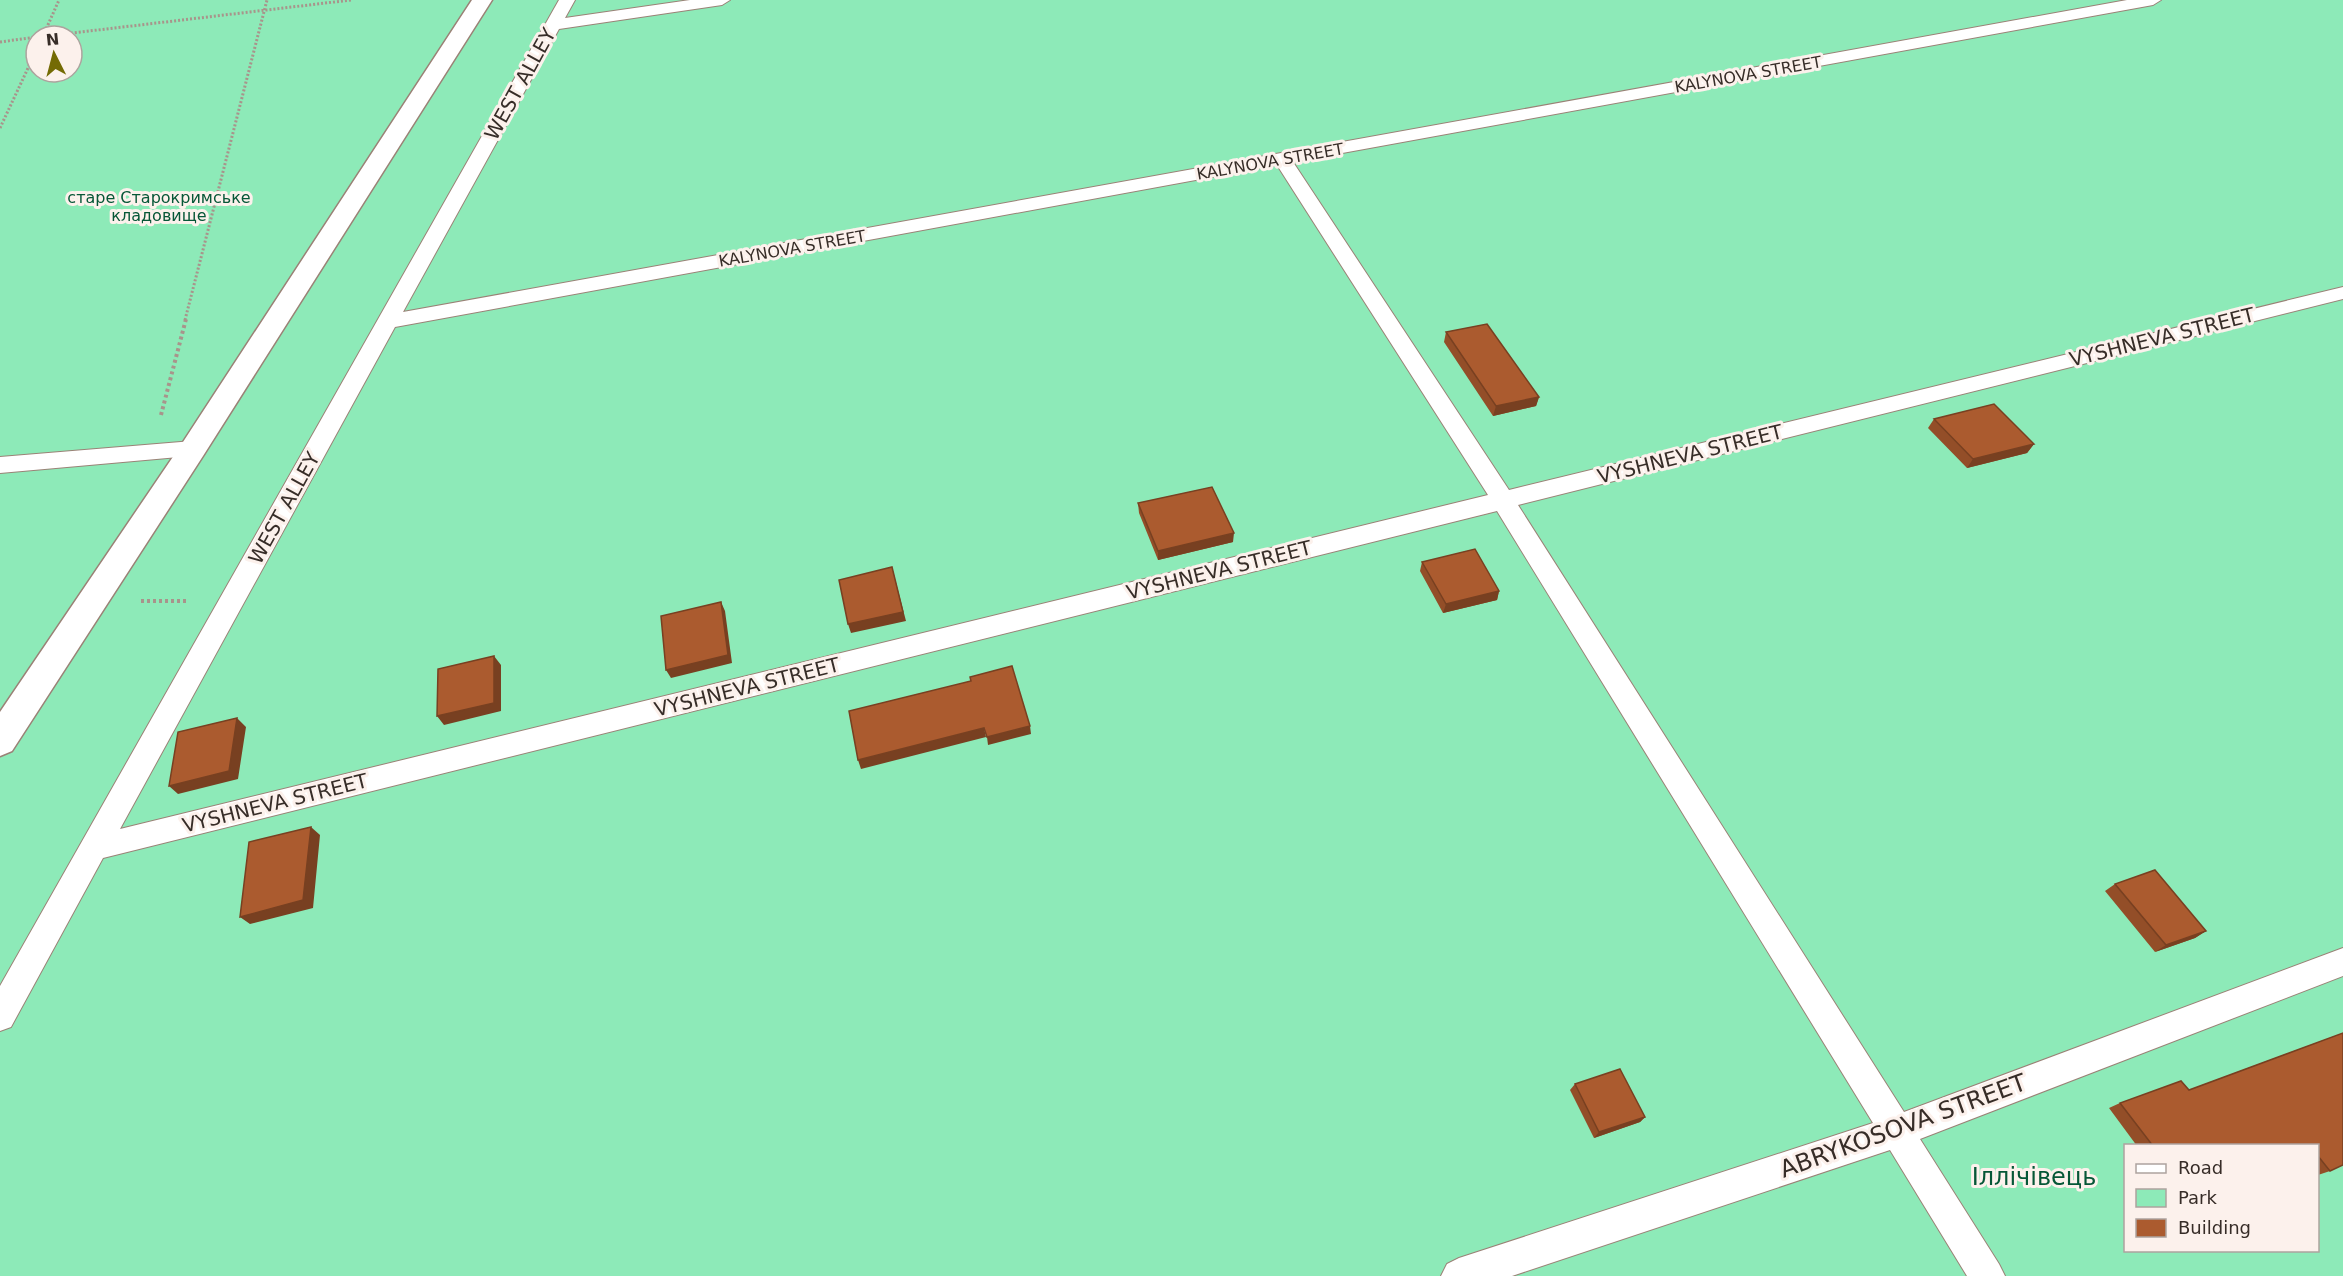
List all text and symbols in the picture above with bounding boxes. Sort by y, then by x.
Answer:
street label: WEST ALLEY [479,23,561,144]
north arrow [24,24,84,84]
text: N [45,29,60,50]
street label: KALYNOVA STREET [1673,52,1823,97]
street label: KALYNOVA STREET [1195,139,1345,184]
park label: старе Старокримське кладовище [67,188,251,225]
street label: KALYNOVA STREET [717,226,867,271]
street label: VYSHNEVA STREET [2067,302,2258,372]
street label: VYSHNEVA STREET [1595,419,1786,489]
street label: WEST ALLEY [243,447,325,568]
street label: VYSHNEVA STREET [1124,535,1315,605]
street label: VYSHNEVA STREET [652,652,843,722]
street label: VYSHNEVA STREET [180,768,371,838]
street label: ABRYKOSOVA STREET [1776,1068,2030,1184]
legend [2124,1144,2319,1252]
text: Road [2178,1157,2223,1178]
park label: Іллічівець [1972,1163,2096,1191]
text: Park [2178,1187,2217,1208]
text: Building [2178,1217,2251,1238]

